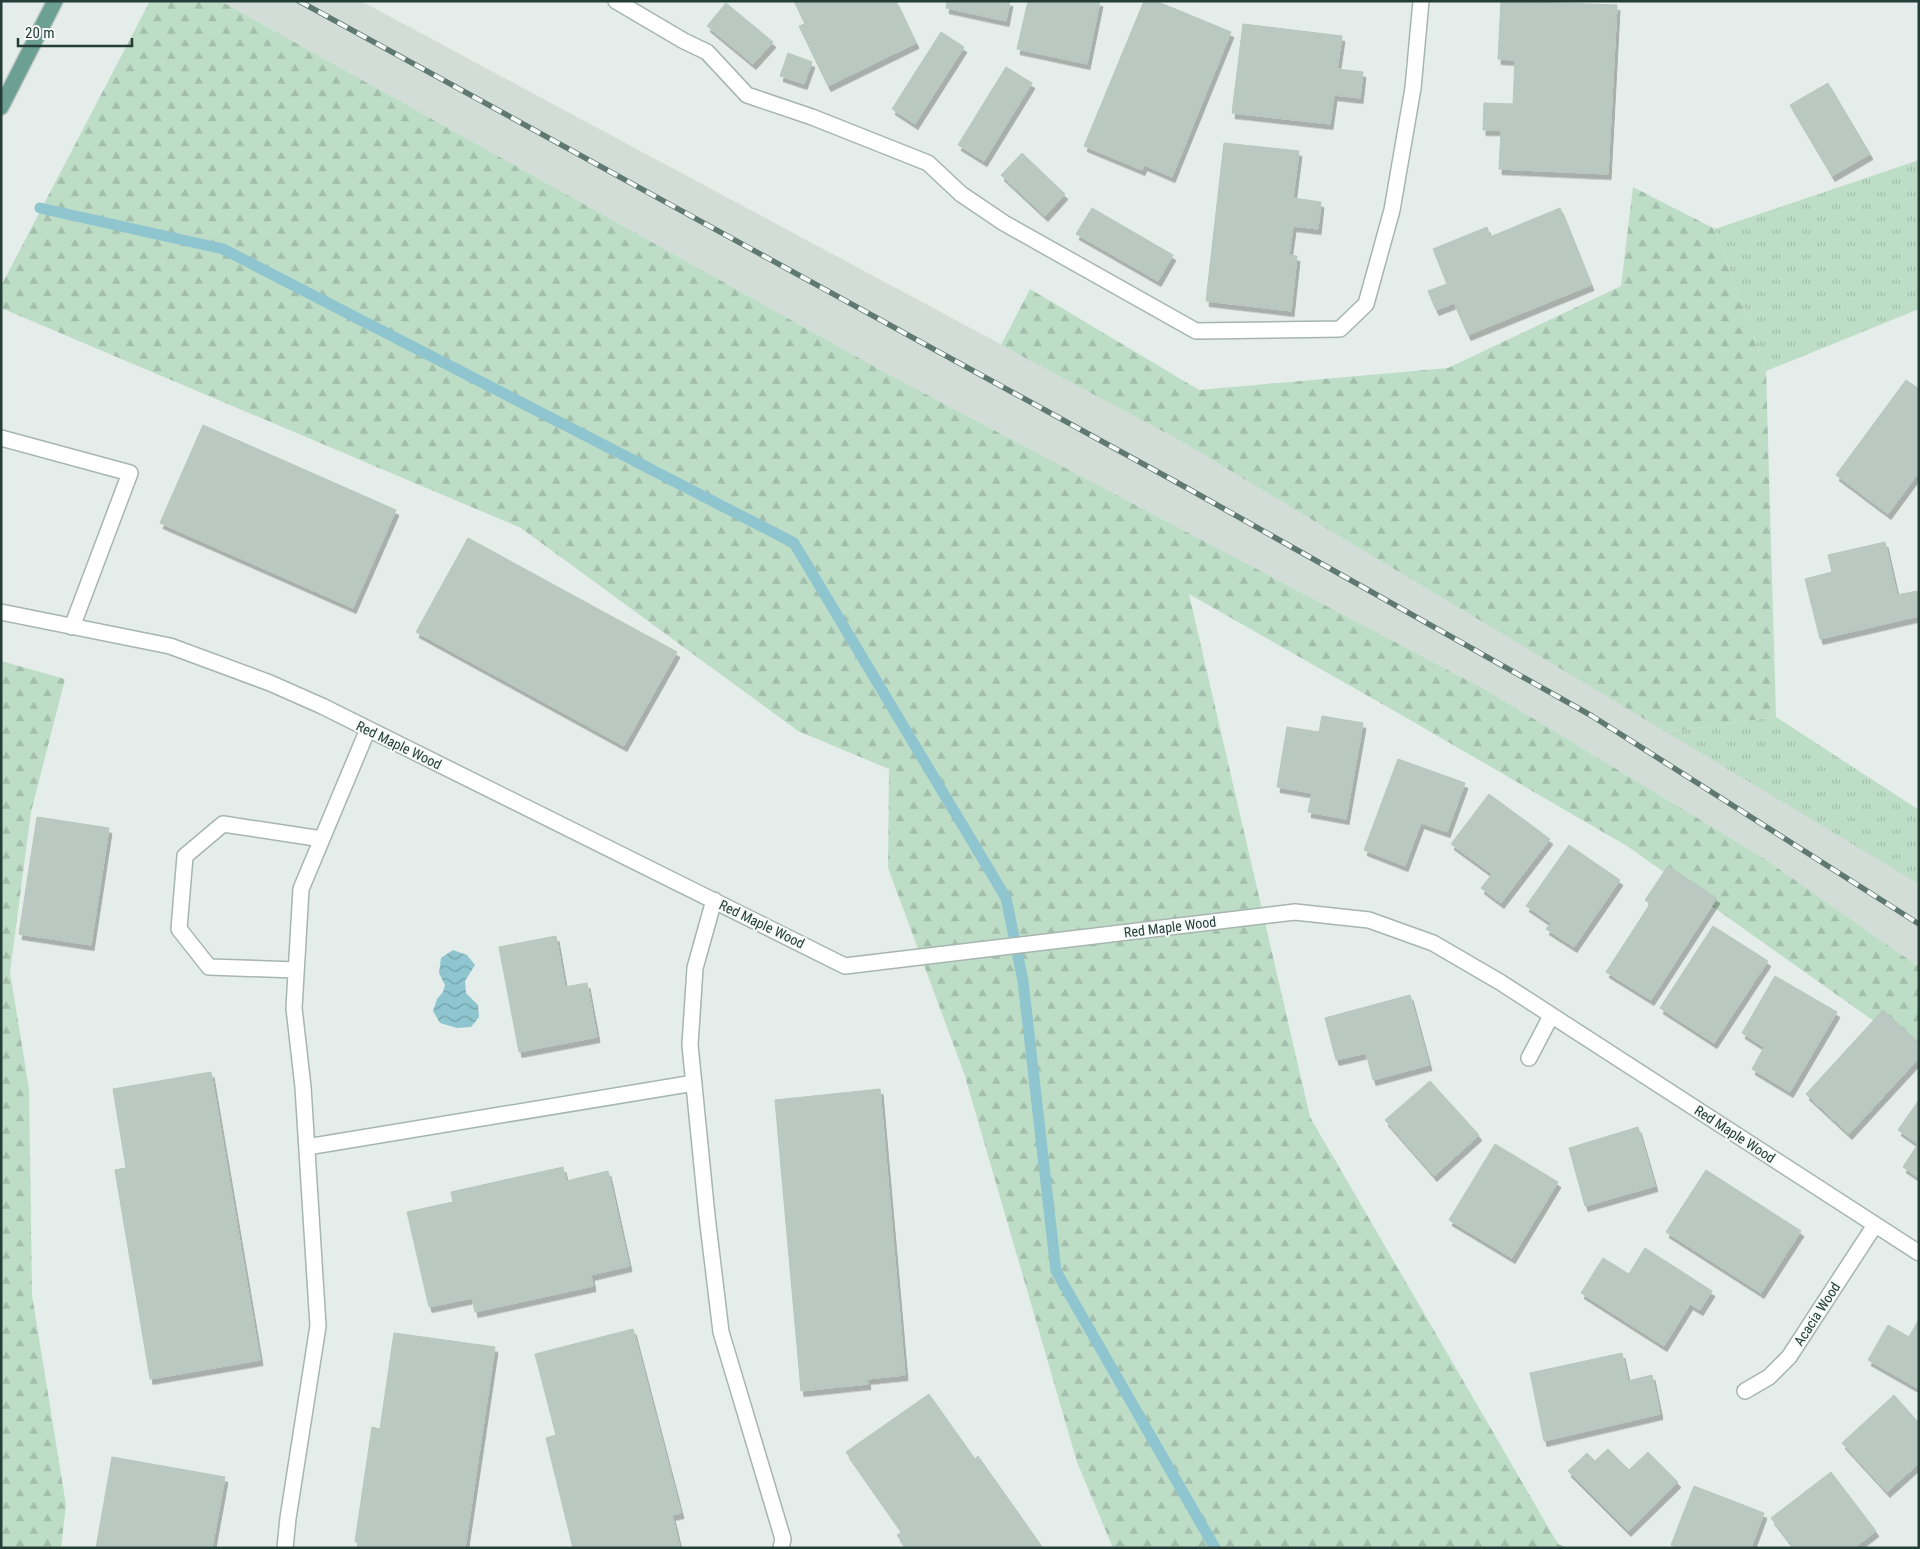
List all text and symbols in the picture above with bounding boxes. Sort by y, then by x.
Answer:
scale bar [18,15,131,47]
text: 20 m [25,24,55,42]
street label: Red Maple Wood [354,717,444,773]
street label: Red Maple Wood [717,896,807,952]
street label: Red Maple Wood [1123,913,1217,941]
street label: Red Maple Wood [1692,1102,1778,1166]
street label: Acacia Wood [1791,1279,1843,1349]

